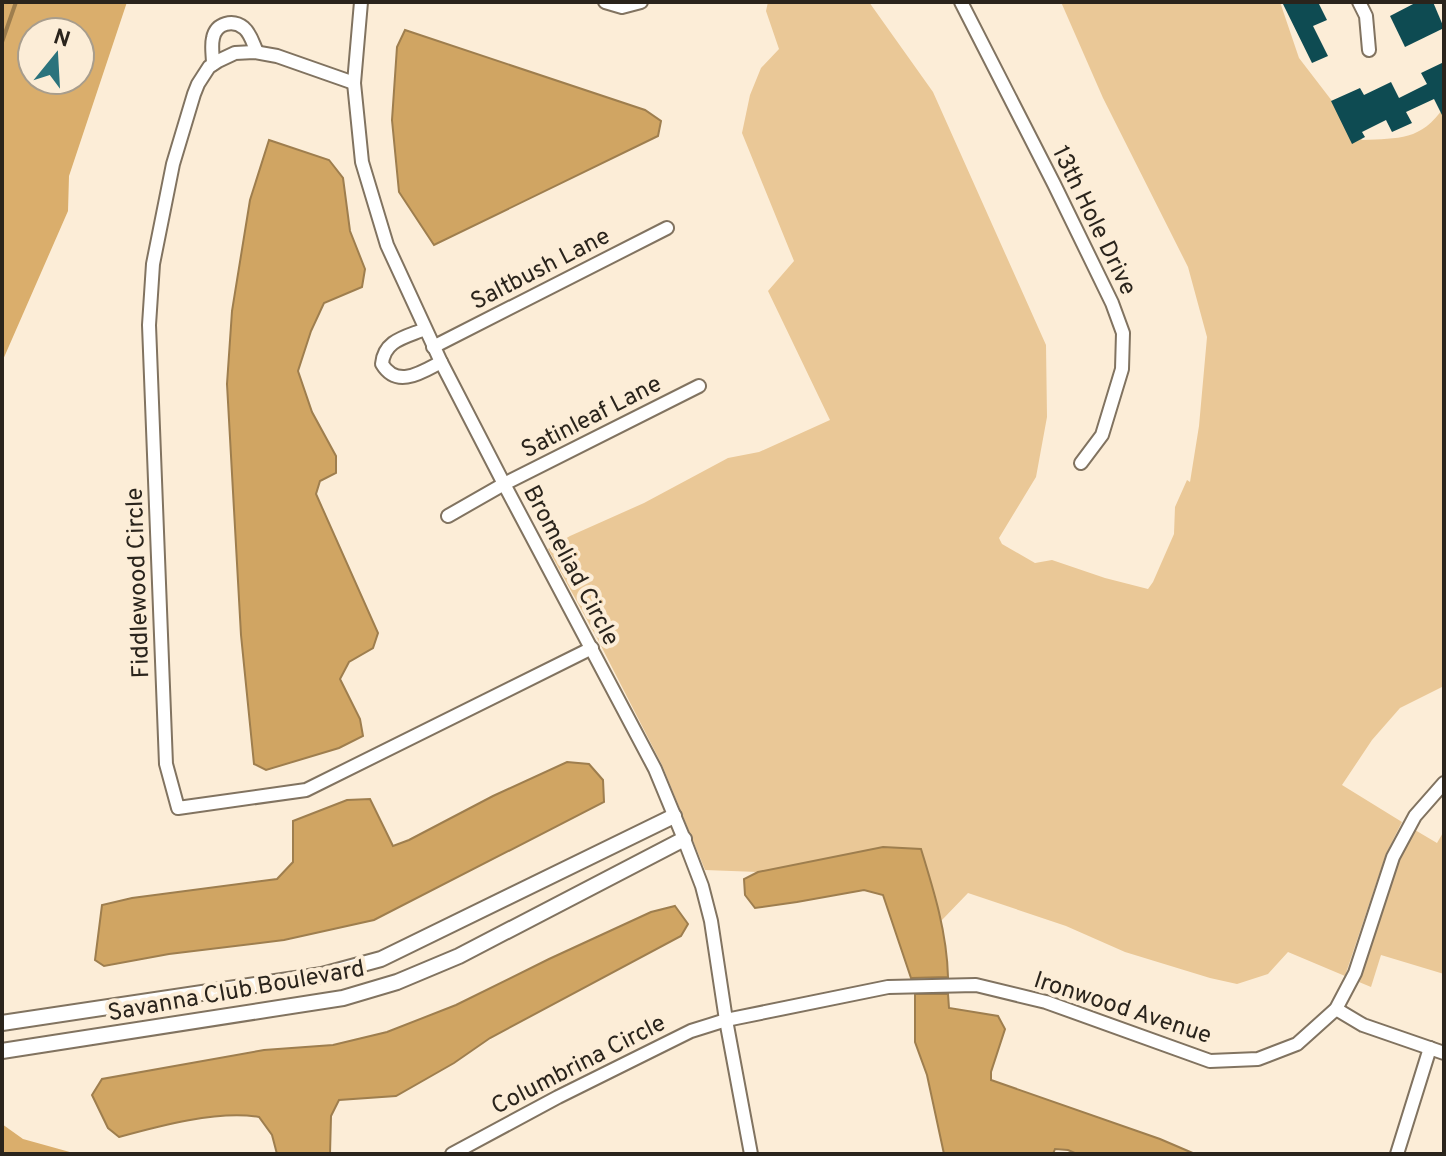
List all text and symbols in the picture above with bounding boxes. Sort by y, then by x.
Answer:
north arrow [16,16,96,96]
text: N [50,24,73,55]
street label: 13th Hole Drive [1044,141,1142,301]
street label: Saltbush Lane [466,222,616,318]
street label: Satinleaf Lane [517,370,667,466]
street label: Bromeliad Circle [515,481,625,651]
street label: Fiddlewood Circle [121,487,157,679]
street label: Savanna Club Boulevard [106,955,367,1029]
street label: Ironwood Avenue [1030,966,1215,1052]
street label: Columbrina Circle [487,1009,671,1123]

